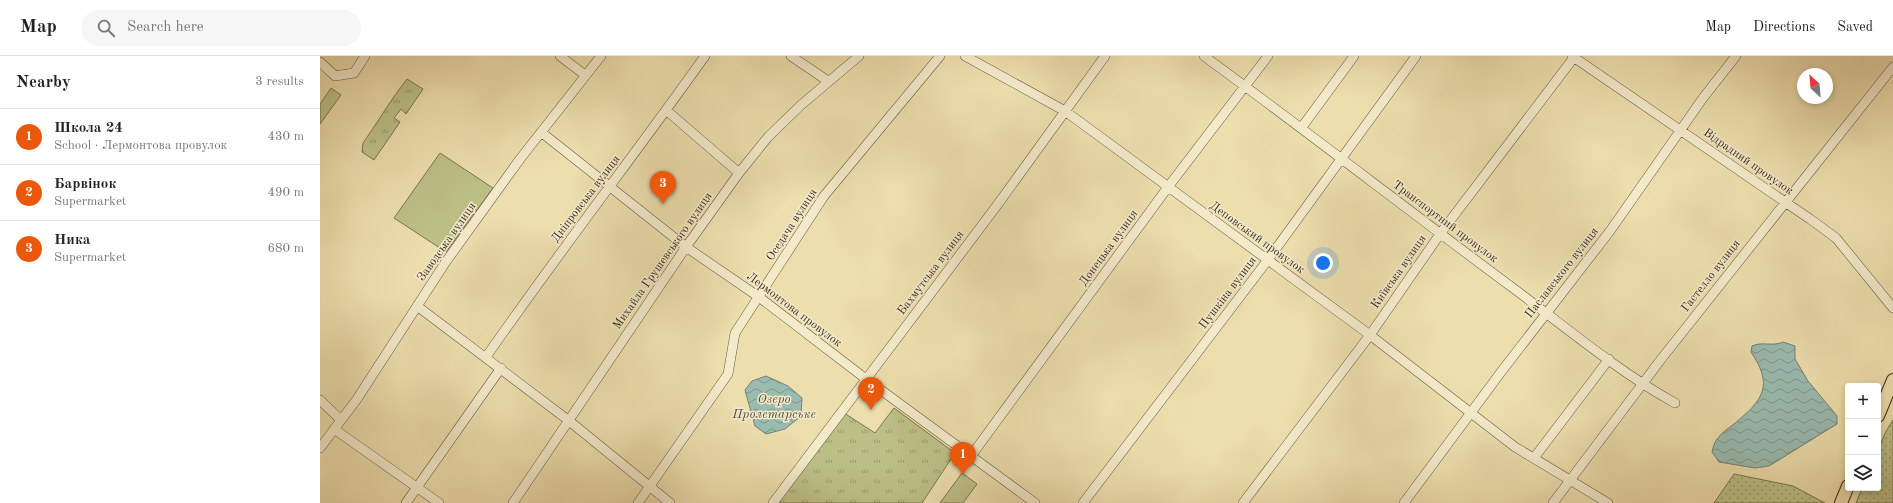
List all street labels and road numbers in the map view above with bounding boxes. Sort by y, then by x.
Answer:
street label: Відрадний провулок [1701,126,1796,197]
street label: Дніпровська вулиця [549,153,623,245]
street label: Транспортний провулок [1390,179,1500,265]
street label: Оседача вулиця [764,187,820,263]
street label: Михайла Грушевського вулиця [611,190,715,332]
street label: Заводська вулиця [415,200,479,284]
street label: Деповський провулок [1208,200,1306,276]
street label: Донецька вулиця [1078,208,1140,288]
street label: Паславського вулиця [1523,225,1601,321]
street label: Бахмутська вулиця [896,229,966,317]
street label: Київська вулиця [1369,233,1429,311]
street label: Гастелло вулиця [1679,238,1743,314]
street label: Пушкіна вулиця [1196,254,1259,331]
street label: Лермонтова провулок [744,270,844,350]

